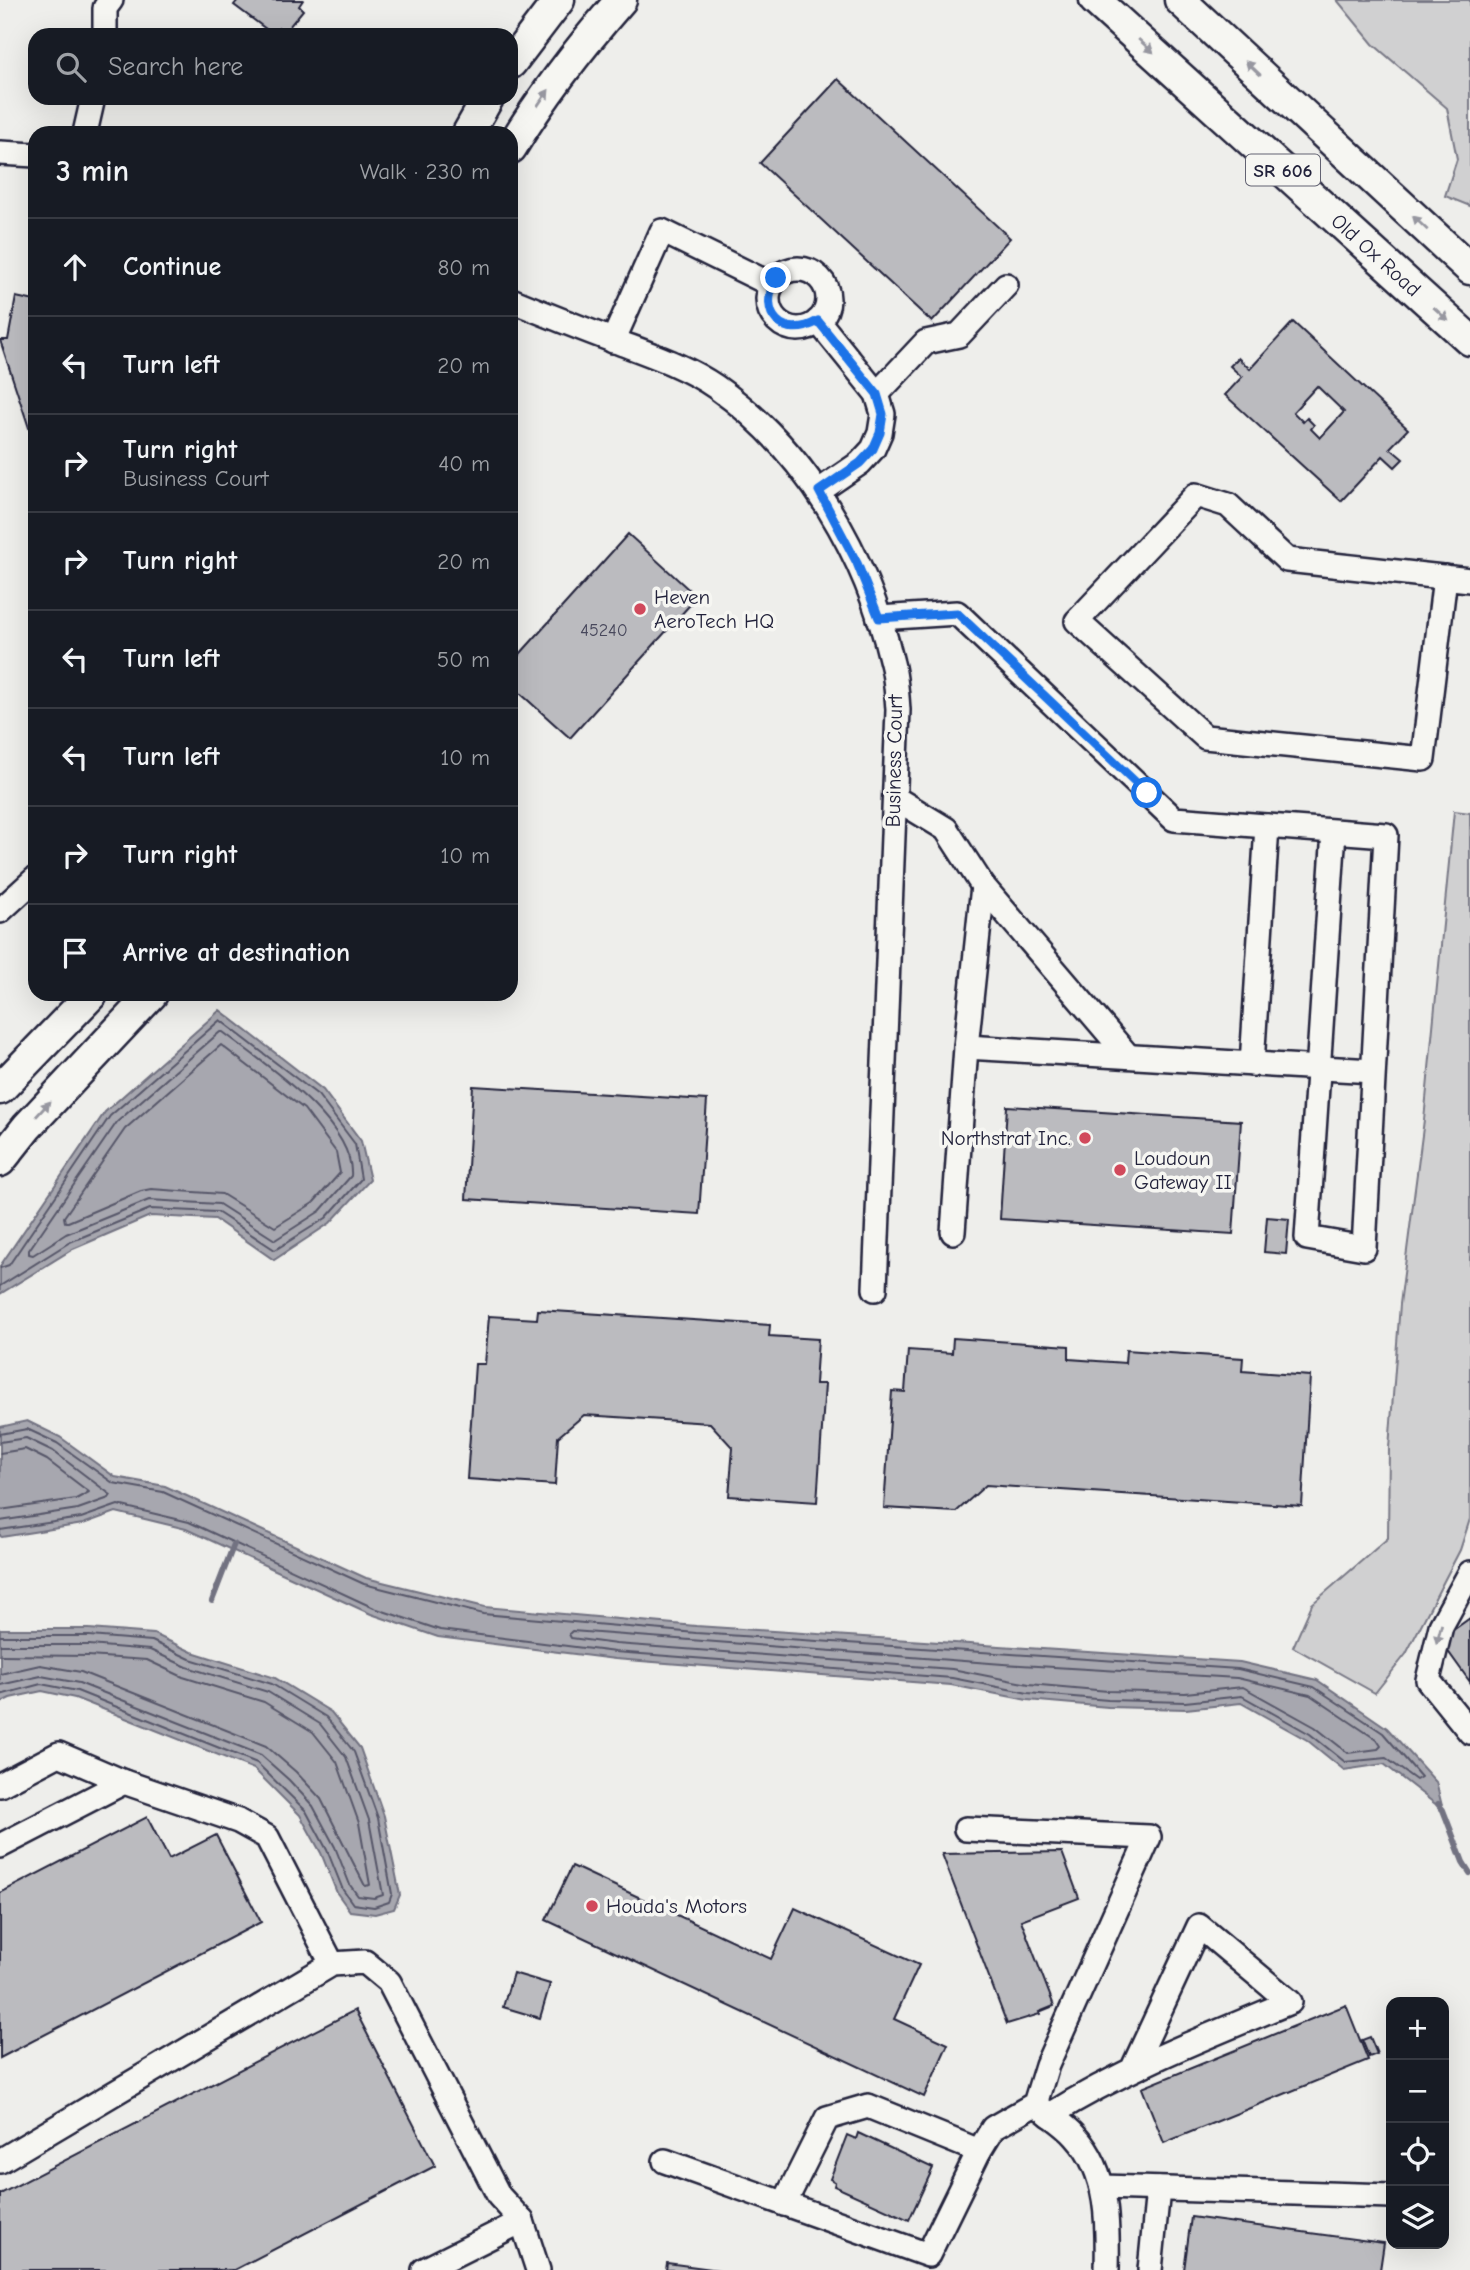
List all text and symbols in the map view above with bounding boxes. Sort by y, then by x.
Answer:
search box [28,28,518,105]
one-way arrow [1137,38,1155,54]
icon: search [52,48,90,86]
text: Search here [108,52,243,82]
one-way arrow [1244,60,1262,76]
one-way arrow [536,89,550,107]
text: 3 min [56,154,129,189]
road number: SR 606 [1246,154,1320,186]
text: Walk · 230 m [360,158,490,185]
street label: Old Ox Road [1326,209,1426,301]
one-way arrow [1411,215,1429,231]
icon: ahead [56,248,94,286]
text: Continue [123,252,221,282]
text: 80 m [437,254,490,281]
route end [760,262,791,293]
one-way arrow [1432,306,1450,322]
icon: left [56,346,94,384]
text: Turn left [123,350,220,380]
text: 20 m [437,352,490,379]
text: Turn right [123,435,237,465]
icon: right [56,444,94,482]
text: 40 m [438,450,490,477]
text: Business Court [123,465,269,492]
icon: right [56,542,94,580]
text: Turn right [123,546,237,576]
text: 20 m [437,548,490,575]
place label: Heven AeroTech HQ [654,585,774,633]
marker: Heven AeroTech HQ [632,601,648,617]
house number: 45240 [580,620,628,641]
icon: left [56,640,94,678]
text: Turn left [123,644,220,674]
text: 50 m [437,646,490,673]
street label: Business Court [881,693,907,828]
icon: left [56,738,94,776]
text: Turn left [123,742,220,772]
text: 10 m [440,744,490,771]
route start [1131,777,1162,808]
icon: right [56,836,94,874]
text: Turn right [123,840,237,870]
text: 10 m [440,842,490,869]
icon: arrive [56,934,94,972]
text: Arrive at destination [123,938,350,968]
one-way arrow [35,1101,51,1118]
place label: Northstrat Inc. [941,1126,1071,1150]
marker: Northstrat Inc. [1077,1130,1093,1146]
place label: Loudoun Gateway II [1134,1146,1232,1194]
marker: Loudoun Gateway II [1112,1162,1128,1178]
one-way arrow [1434,1624,1444,1645]
place label: Houda's Motors [606,1894,747,1918]
marker: Houda's Motors [584,1898,600,1914]
map controls [1386,1997,1449,2249]
button: + [1386,1997,1449,2060]
button: − [1386,2060,1449,2123]
button: locate [1386,2123,1449,2186]
button: layers [1386,2186,1449,2249]

